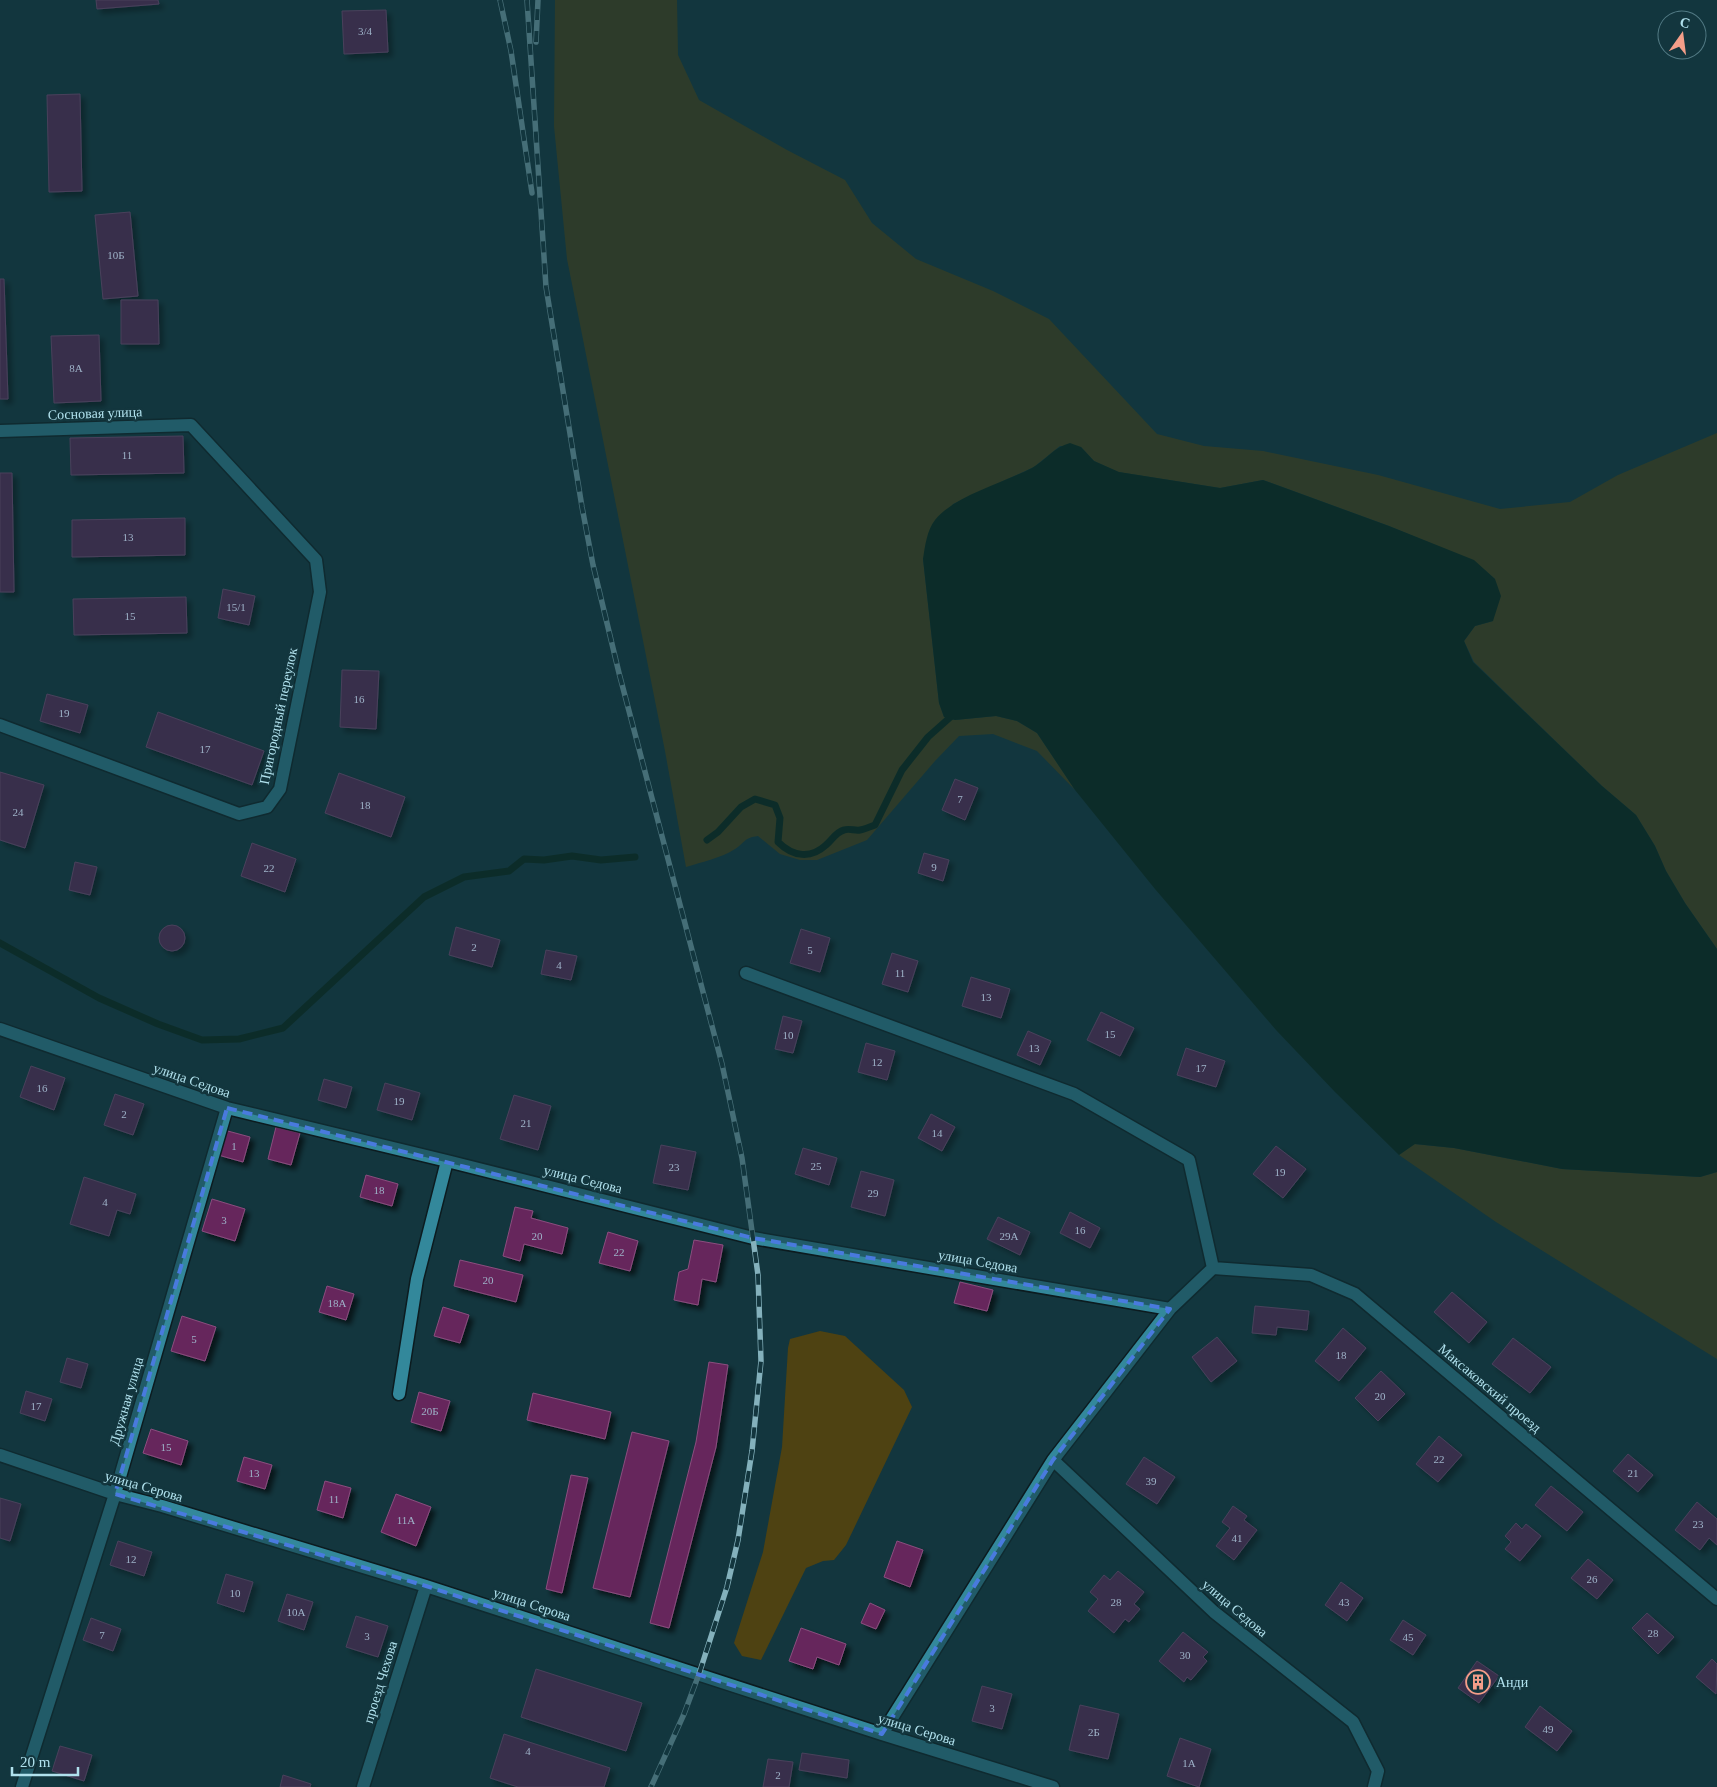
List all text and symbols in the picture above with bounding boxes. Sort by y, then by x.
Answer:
north arrow [1657,10,1707,60]
text: С [1678,14,1692,31]
house number: 3/4 [358,25,373,37]
house number: 10Б [107,249,125,261]
house number: 8А [69,362,83,374]
street label: Сосновая улица [48,404,143,423]
house number: 11 [122,449,132,461]
house number: 13 [123,531,134,543]
house number: 15/1 [226,601,246,613]
house number: 15 [125,610,136,622]
street label: Пригородный переулок [257,646,300,786]
house number: 16 [354,693,365,705]
house number: 19 [59,707,70,719]
house number: 17 [200,743,211,755]
house number: 7 [957,793,963,805]
house number: 18 [360,799,371,811]
house number: 24 [13,806,24,818]
house number: 9 [931,861,937,873]
house number: 22 [264,862,275,874]
house number: 2 [471,941,477,953]
house number: 5 [807,944,813,956]
house number: 4 [556,959,562,971]
house number: 11 [895,967,905,979]
house number: 13 [981,991,992,1003]
house number: 15 [1105,1028,1116,1040]
house number: 10 [783,1029,794,1041]
house number: 13 [1029,1042,1040,1054]
house number: 12 [872,1056,883,1068]
street label: улица Седова [151,1060,233,1101]
house number: 17 [1196,1062,1207,1074]
house number: 16 [37,1082,48,1094]
house number: 19 [394,1095,405,1107]
house number: 2 [121,1108,127,1120]
house number: 21 [521,1117,532,1129]
house number: 14 [932,1127,943,1139]
house number: 1 [231,1140,237,1152]
house number: 25 [811,1160,822,1172]
house number: 23 [669,1161,680,1173]
street label: улица Седова [542,1162,624,1197]
house number: 19 [1275,1166,1286,1178]
house number: 18 [374,1184,385,1196]
house number: 29 [868,1187,879,1199]
house number: 4 [102,1196,108,1208]
house number: 3 [221,1214,227,1226]
house number: 16 [1075,1224,1086,1236]
house number: 20 [532,1230,543,1242]
house number: 29А [1000,1230,1019,1242]
house number: 22 [614,1246,625,1258]
street label: улица Седова [937,1247,1020,1276]
house number: 20 [483,1274,494,1286]
house number: 18А [328,1297,347,1309]
house number: 5 [191,1333,197,1345]
street label: Максаковский проезд [1435,1341,1544,1436]
house number: 18 [1336,1349,1347,1361]
street label: Дружная улица [107,1355,146,1447]
house number: 20 [1375,1390,1386,1402]
house number: 17 [31,1400,42,1412]
house number: 20Б [421,1405,439,1417]
house number: 15 [161,1441,172,1453]
house number: 22 [1434,1453,1445,1465]
house number: 13 [249,1467,260,1479]
house number: 21 [1628,1467,1639,1479]
street label: улица Серова [103,1468,185,1505]
house number: 39 [1146,1475,1157,1487]
house number: 11 [329,1493,339,1505]
house number: 11А [397,1514,415,1526]
house number: 23 [1693,1518,1704,1530]
house number: 41 [1232,1532,1243,1544]
house number: 12 [126,1553,137,1565]
house number: 26 [1587,1573,1598,1585]
street label: улица Седова [1199,1577,1271,1640]
street label: улица Серова [491,1585,573,1624]
house number: 10 [230,1587,241,1599]
house number: 28 [1111,1596,1122,1608]
house number: 43 [1339,1596,1350,1608]
house number: 10А [287,1606,306,1618]
house number: 28 [1648,1627,1659,1639]
house number: 7 [99,1629,105,1641]
house number: 3 [364,1630,370,1642]
house number: 45 [1403,1631,1414,1643]
street label: проезд Чехова [361,1638,400,1725]
house number: 30 [1180,1649,1191,1661]
building icon: Анди [1465,1669,1491,1695]
place label: Анди [1496,1675,1529,1690]
house number: 3 [989,1702,995,1714]
street label: улица Серова [876,1711,958,1749]
house number: 49 [1543,1723,1554,1735]
house number: 2Б [1088,1726,1100,1738]
scale bar [12,1744,79,1776]
house number: 4 [525,1745,531,1757]
text: 20 m [20,1754,51,1770]
house number: 1А [1182,1757,1196,1769]
house number: 2 [775,1769,781,1781]

